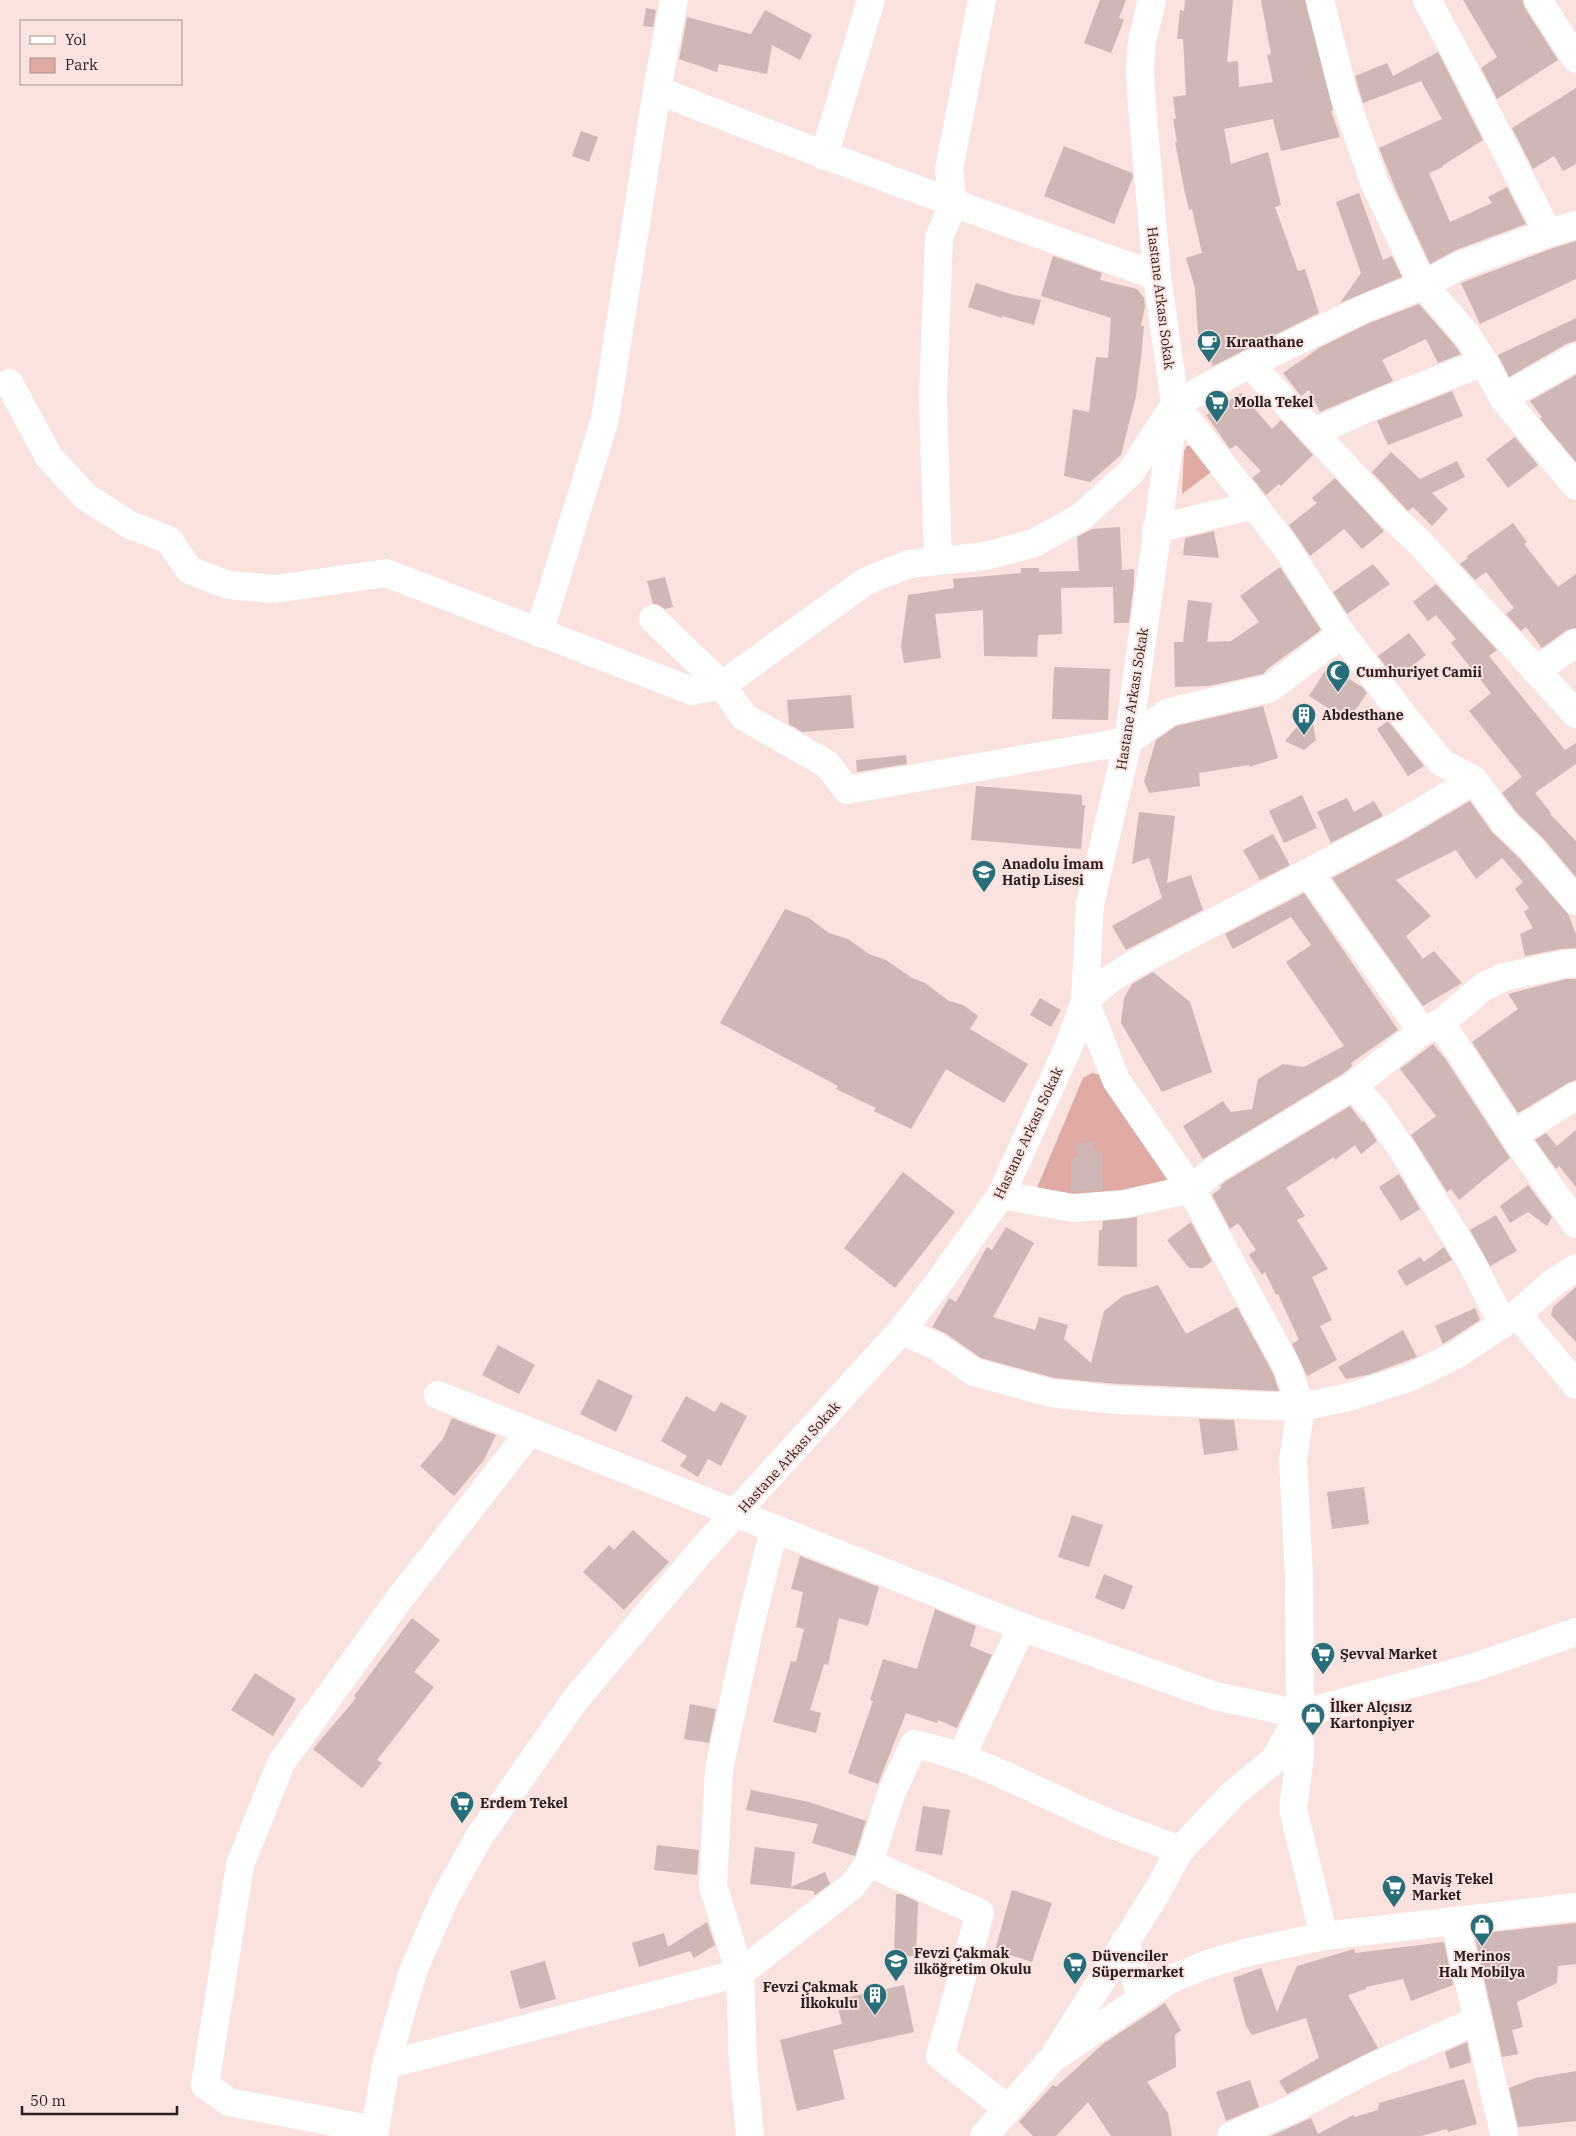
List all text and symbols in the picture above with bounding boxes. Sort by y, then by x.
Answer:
legend [20,20,182,85]
text: Yol [65,30,86,49]
text: Park [65,55,98,74]
street label: Hastane Arkası Sokak [1143,225,1179,371]
cafe icon: Kıraathane [1196,329,1222,363]
place label: Kıraathane [1226,333,1304,351]
supermarket icon: Molla Tekel [1204,389,1230,423]
place label: Molla Tekel [1234,393,1314,411]
street label: Hastane Arkası Sokak [1112,626,1152,771]
mosque icon: Cumhuriyet Camii [1325,659,1351,693]
place label: Cumhuriyet Camii [1356,663,1482,681]
building icon: Abdesthane [1291,702,1317,736]
place label: Abdesthane [1322,706,1404,724]
place label: Anadolu İmam Hatip Lisesi [1002,855,1104,889]
school or university icon: Anadolu İmam Hatip Lisesi [971,859,997,893]
street label: Hastane Arkası Sokak [989,1063,1067,1202]
street label: Hastane Arkası Sokak [734,1397,844,1516]
supermarket icon: Şevval Market [1310,1641,1336,1675]
place label: Şevval Market [1340,1645,1437,1663]
place label: İlker Alçısız Kartonpiyer [1330,1698,1415,1732]
shop icon: İlker Alçısız Kartonpiyer [1300,1702,1326,1736]
supermarket icon: Erdem Tekel [449,1790,475,1824]
place label: Erdem Tekel [480,1794,568,1812]
place label: Maviş Tekel Market [1412,1870,1494,1904]
supermarket icon: Maviş Tekel Market [1381,1874,1407,1908]
shop icon: Merinos Halı Mobilya [1469,1913,1495,1947]
place label: Fevzi Çakmak ilköğretim Okulu [914,1944,1032,1978]
place label: Düvenciler Süpermarket [1092,1947,1184,1981]
place label: Merinos Halı Mobilya [1439,1947,1525,1981]
school or university icon: Fevzi Çakmak ilköğretim Okulu [883,1948,909,1982]
supermarket icon: Düvenciler Süpermarket [1062,1951,1088,1985]
place label: Fevzi Çakmak İlkokulu [763,1978,858,2012]
building icon: Fevzi Çakmak İlkokulu [862,1982,888,2016]
scale bar [22,2084,178,2116]
text: 50 m [30,2091,66,2110]

